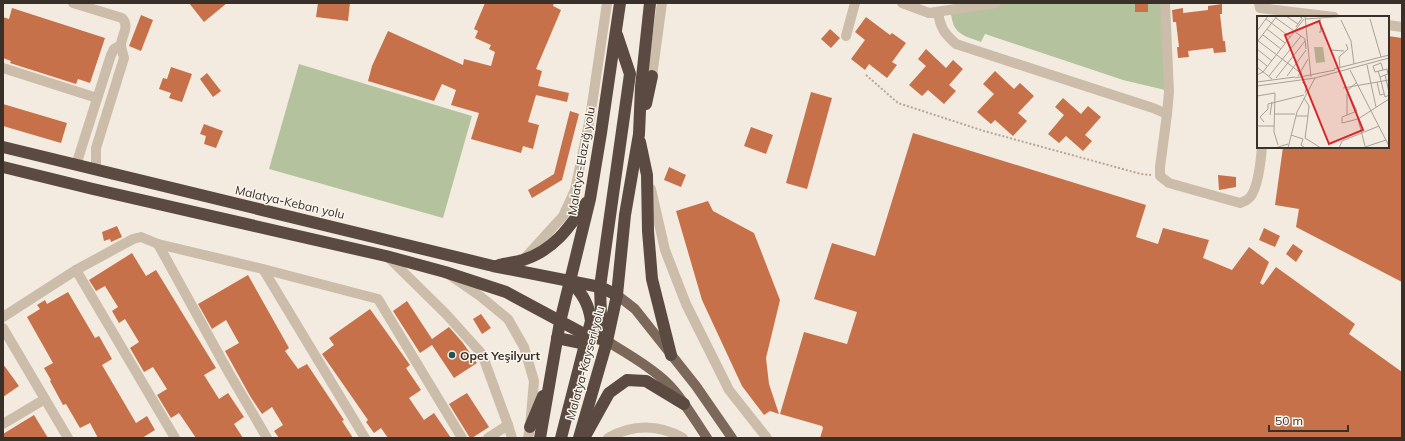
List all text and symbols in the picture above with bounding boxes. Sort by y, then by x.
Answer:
inset map [1257,16,1389,148]
street label: Malatya-Elazığ yolu [564,106,598,216]
street label: Malatya-Keban yolu [234,182,346,222]
street label: Malatya-Kayseri yolu [563,304,607,422]
place label: Opet Yeşilyurt [460,348,540,363]
marker: Opet Yeşilyurt [447,350,457,360]
scale bar [1269,407,1348,433]
text: 50 m [1275,413,1303,428]

